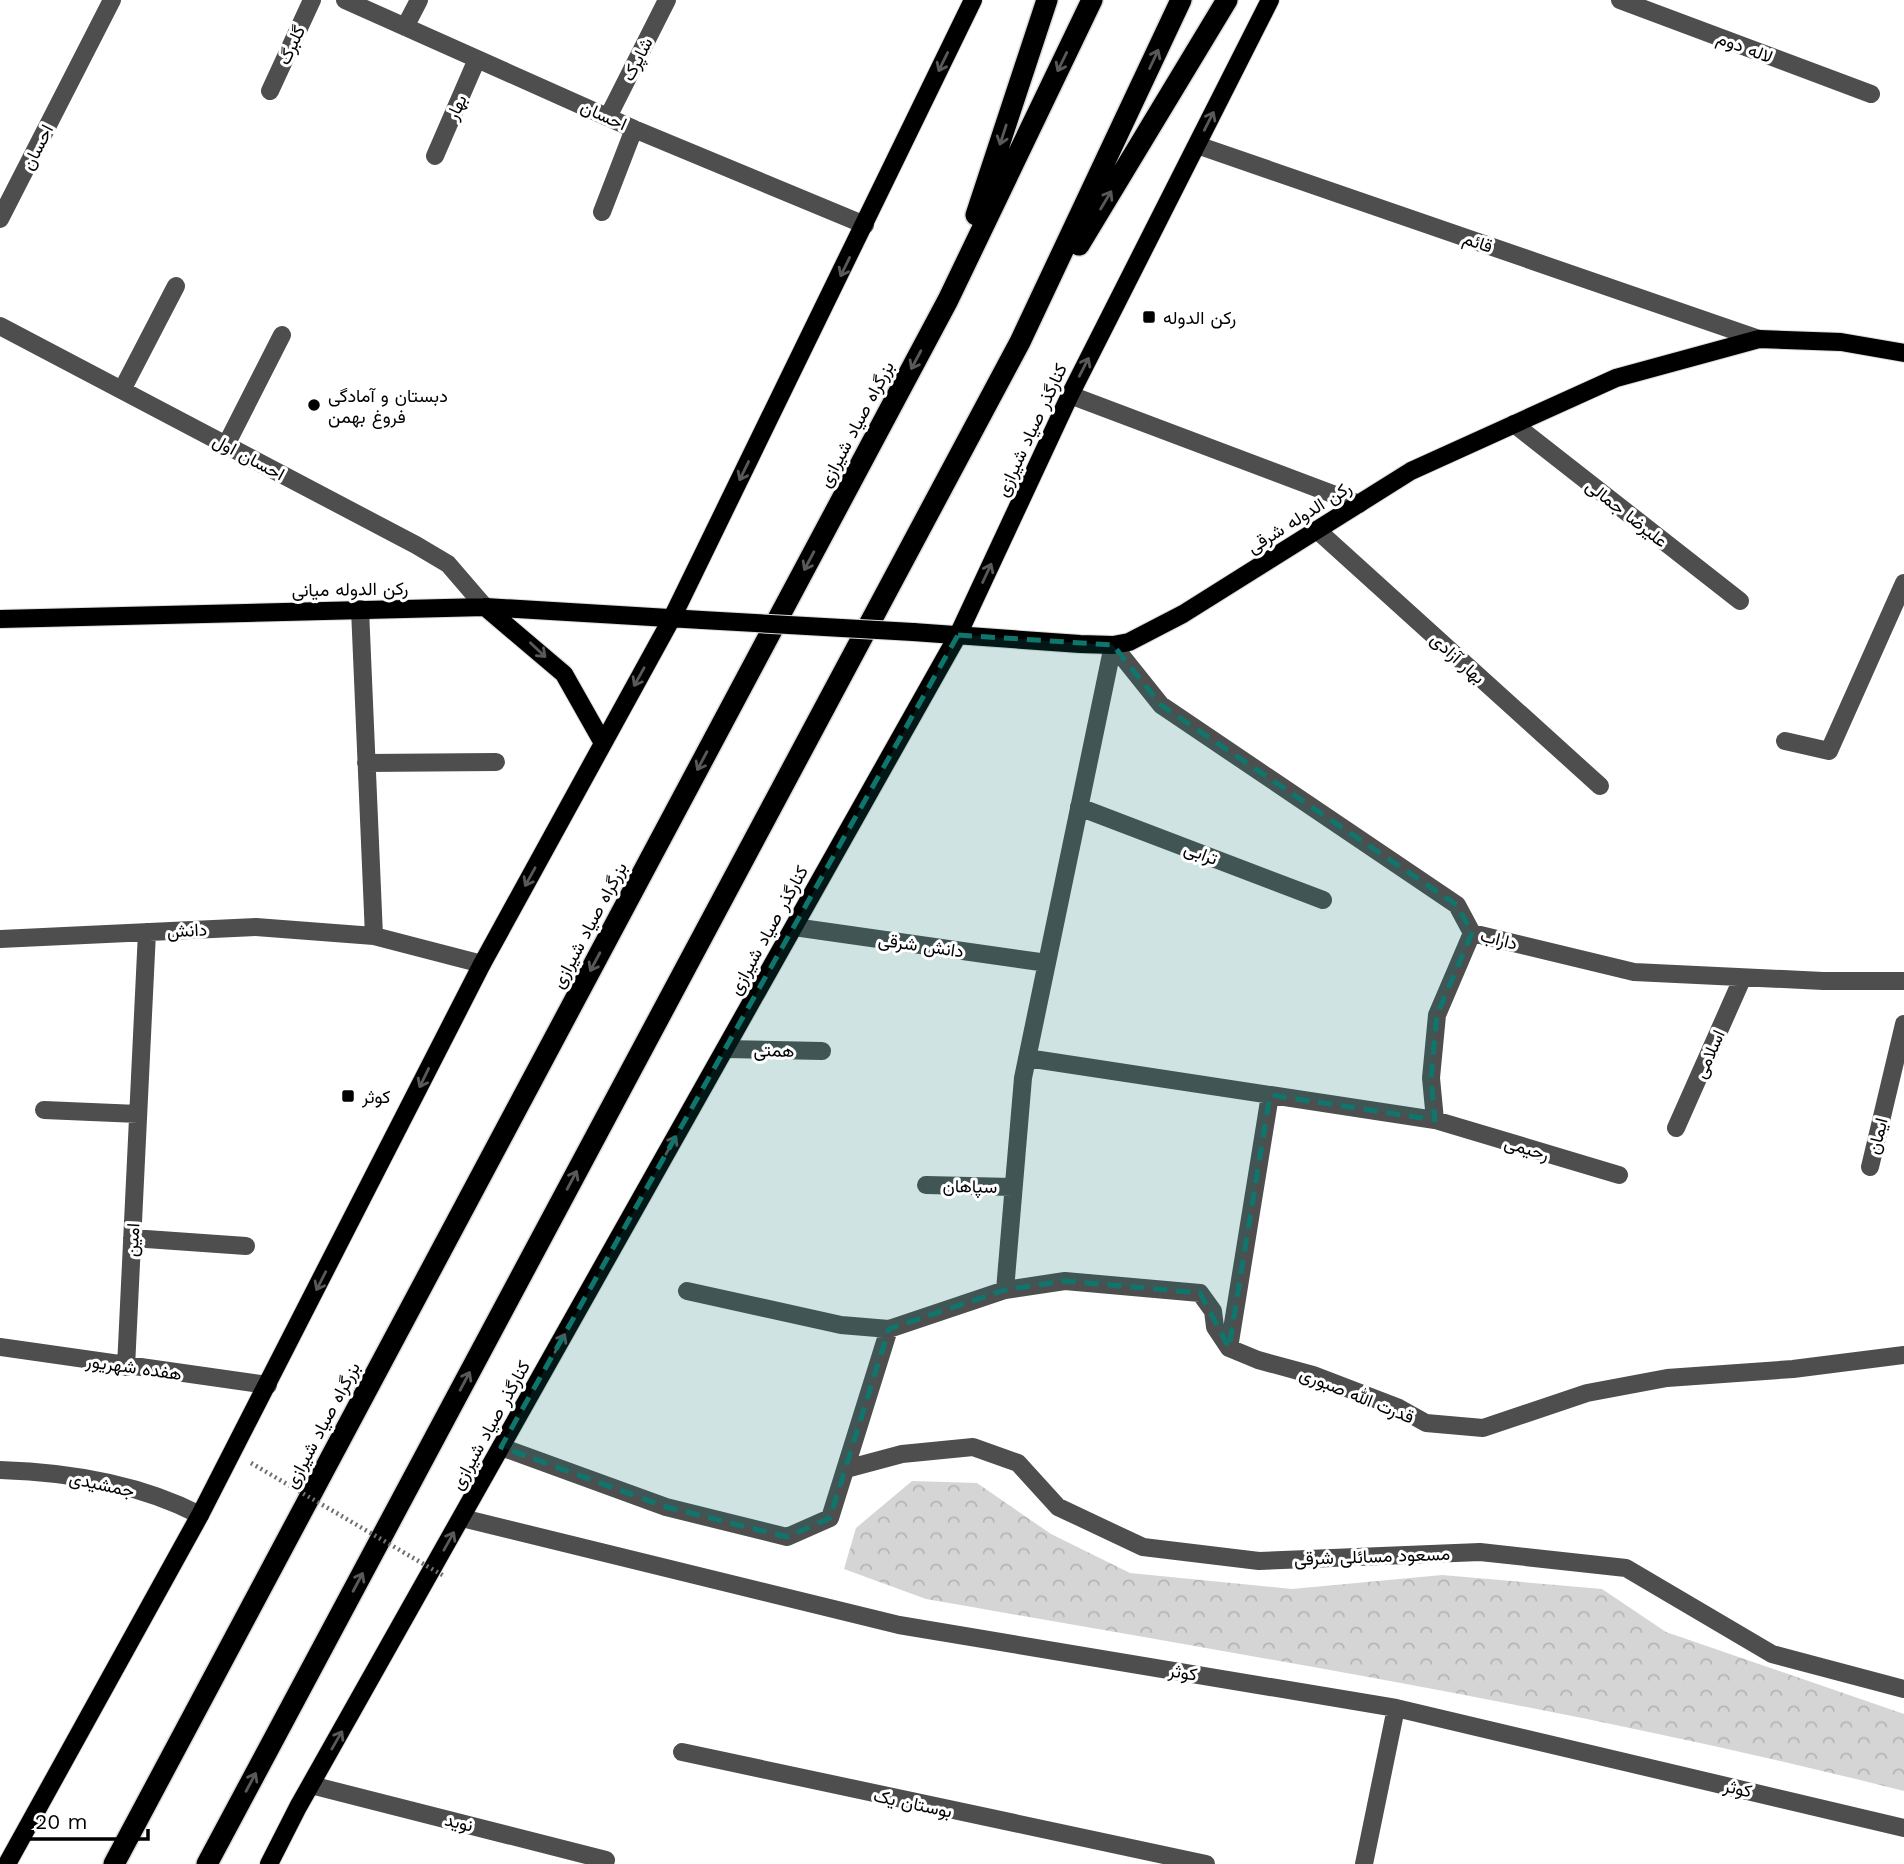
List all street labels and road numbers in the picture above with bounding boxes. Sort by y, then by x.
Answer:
street label: گلبرگ [273,22,310,68]
street label: لاله دوم [1713,27,1776,69]
street label: شاپرک [617,34,659,85]
street label: بهار [441,91,472,124]
street label: احسان [578,96,630,134]
street label: احسان [17,121,57,173]
street label: قائم [1460,227,1496,259]
street label: بزرگراه صیاد شیرازی [814,357,899,491]
street label: کنارگذر صیاد شیرازی [991,360,1072,500]
street label: احسان اول [209,429,288,485]
street label: علیرضا جمالی [1581,475,1672,552]
street label: رکن الدوله شرقی [1243,477,1356,558]
street label: رکن الدوله میانی [291,577,409,602]
street label: بهار آزادی [1426,628,1490,689]
street label: ترابی [1181,837,1221,870]
street label: بزرگراه صیاد شیرازی [547,858,632,992]
street label: کنارگذر صیاد شیرازی [724,862,813,999]
street label: دانش [166,918,208,943]
street label: داراب [1478,924,1520,955]
street label: دانش شرقی [877,929,965,962]
street label: اسلامی [1689,1026,1730,1082]
street label: همتی [753,1039,795,1062]
street label: ایمان [1862,1116,1892,1156]
street label: رحیمی [1502,1131,1552,1166]
street label: سپاهان [942,1175,998,1199]
street label: امین [121,1223,144,1258]
street label: هفده شهریور [84,1350,183,1385]
street label: کنارگذر صیاد شیرازی [446,1357,535,1494]
street label: بزرگراه صیاد شیرازی [280,1358,365,1492]
street label: قدرت الله صبوری [1296,1363,1417,1428]
street label: جمشیدی [67,1467,137,1502]
street label: مسعود مسائلی شرقی [1294,1543,1450,1570]
street label: کوثر [1166,1659,1199,1686]
street label: کوثر [1721,1774,1754,1802]
street label: بوستان یک [871,1784,954,1823]
street label: نوید [442,1808,475,1837]

